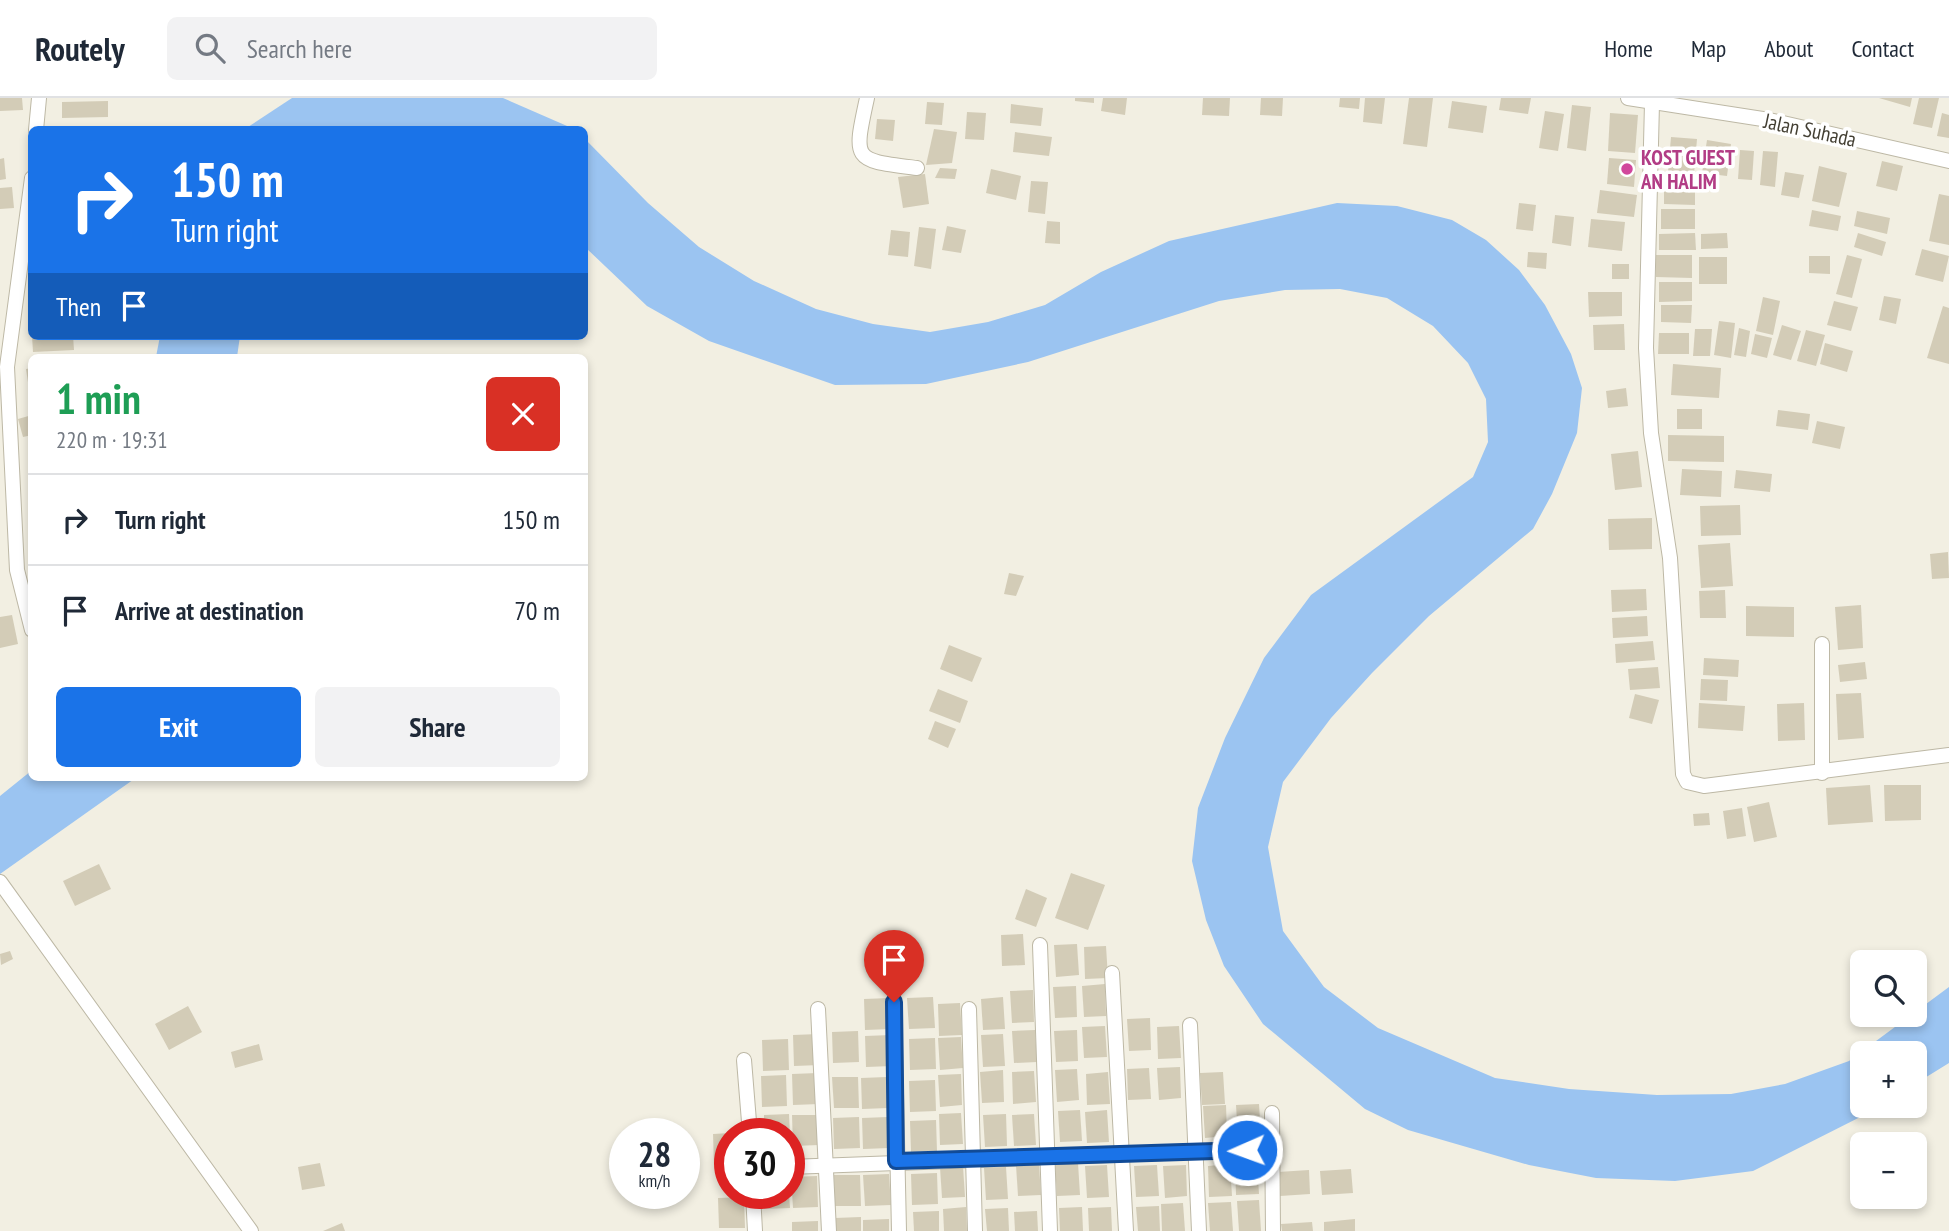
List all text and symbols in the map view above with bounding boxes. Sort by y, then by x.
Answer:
search box [167,17,657,80]
text: Routely [35,27,125,70]
icon: search [191,29,229,67]
text: Search here [247,32,352,65]
text: Home [1604,33,1653,64]
text: Map [1691,33,1726,64]
text: About [1764,33,1813,64]
text: Contact [1851,33,1914,64]
street label: Jalan Suhada [1760,107,1859,153]
place label: KOST GUEST AN HALIM [1640,144,1735,195]
text: 150 m [171,147,284,211]
icon: right [56,154,147,245]
marker: KOST GUEST AN HALIM [1619,161,1635,177]
text: Turn right [171,209,279,251]
icon: arrive [115,287,153,325]
text: Then [56,290,101,323]
text: 1 min [56,371,141,426]
button: close [486,377,560,451]
text: 220 m · 19:31 [56,425,168,454]
icon: right [56,501,94,539]
text: Turn right [115,503,206,536]
text: 150 m [502,503,560,536]
icon: arrive [56,592,94,630]
text: Arrive at destination [115,594,304,627]
text: 70 m [514,594,560,627]
button: Exit [56,687,301,767]
button: Share [315,687,560,767]
pin [864,930,924,1002]
icon: arrive [875,941,913,979]
map controls [1850,950,1927,1209]
button: search [1850,950,1927,1027]
button: + [1850,1041,1927,1118]
position arrow [1210,1113,1284,1187]
speed limit sign: 30 [714,1118,805,1209]
text: 28 [638,1131,671,1177]
button: − [1850,1132,1927,1209]
text: km/h [639,1169,670,1192]

